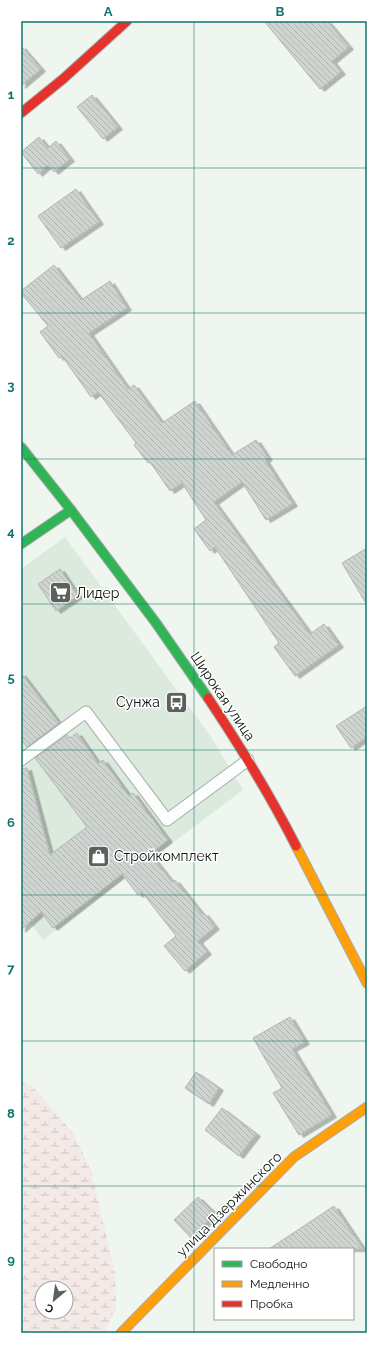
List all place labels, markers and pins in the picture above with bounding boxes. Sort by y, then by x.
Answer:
supermarket icon: Лидер [48,580,74,606]
place label: Лидер [76,585,120,601]
bus stop icon: Сунжа [163,689,189,715]
place label: Сунжа [116,694,160,710]
shop icon: Стройкомплект [86,843,112,869]
place label: Стройкомплект [114,848,219,864]

